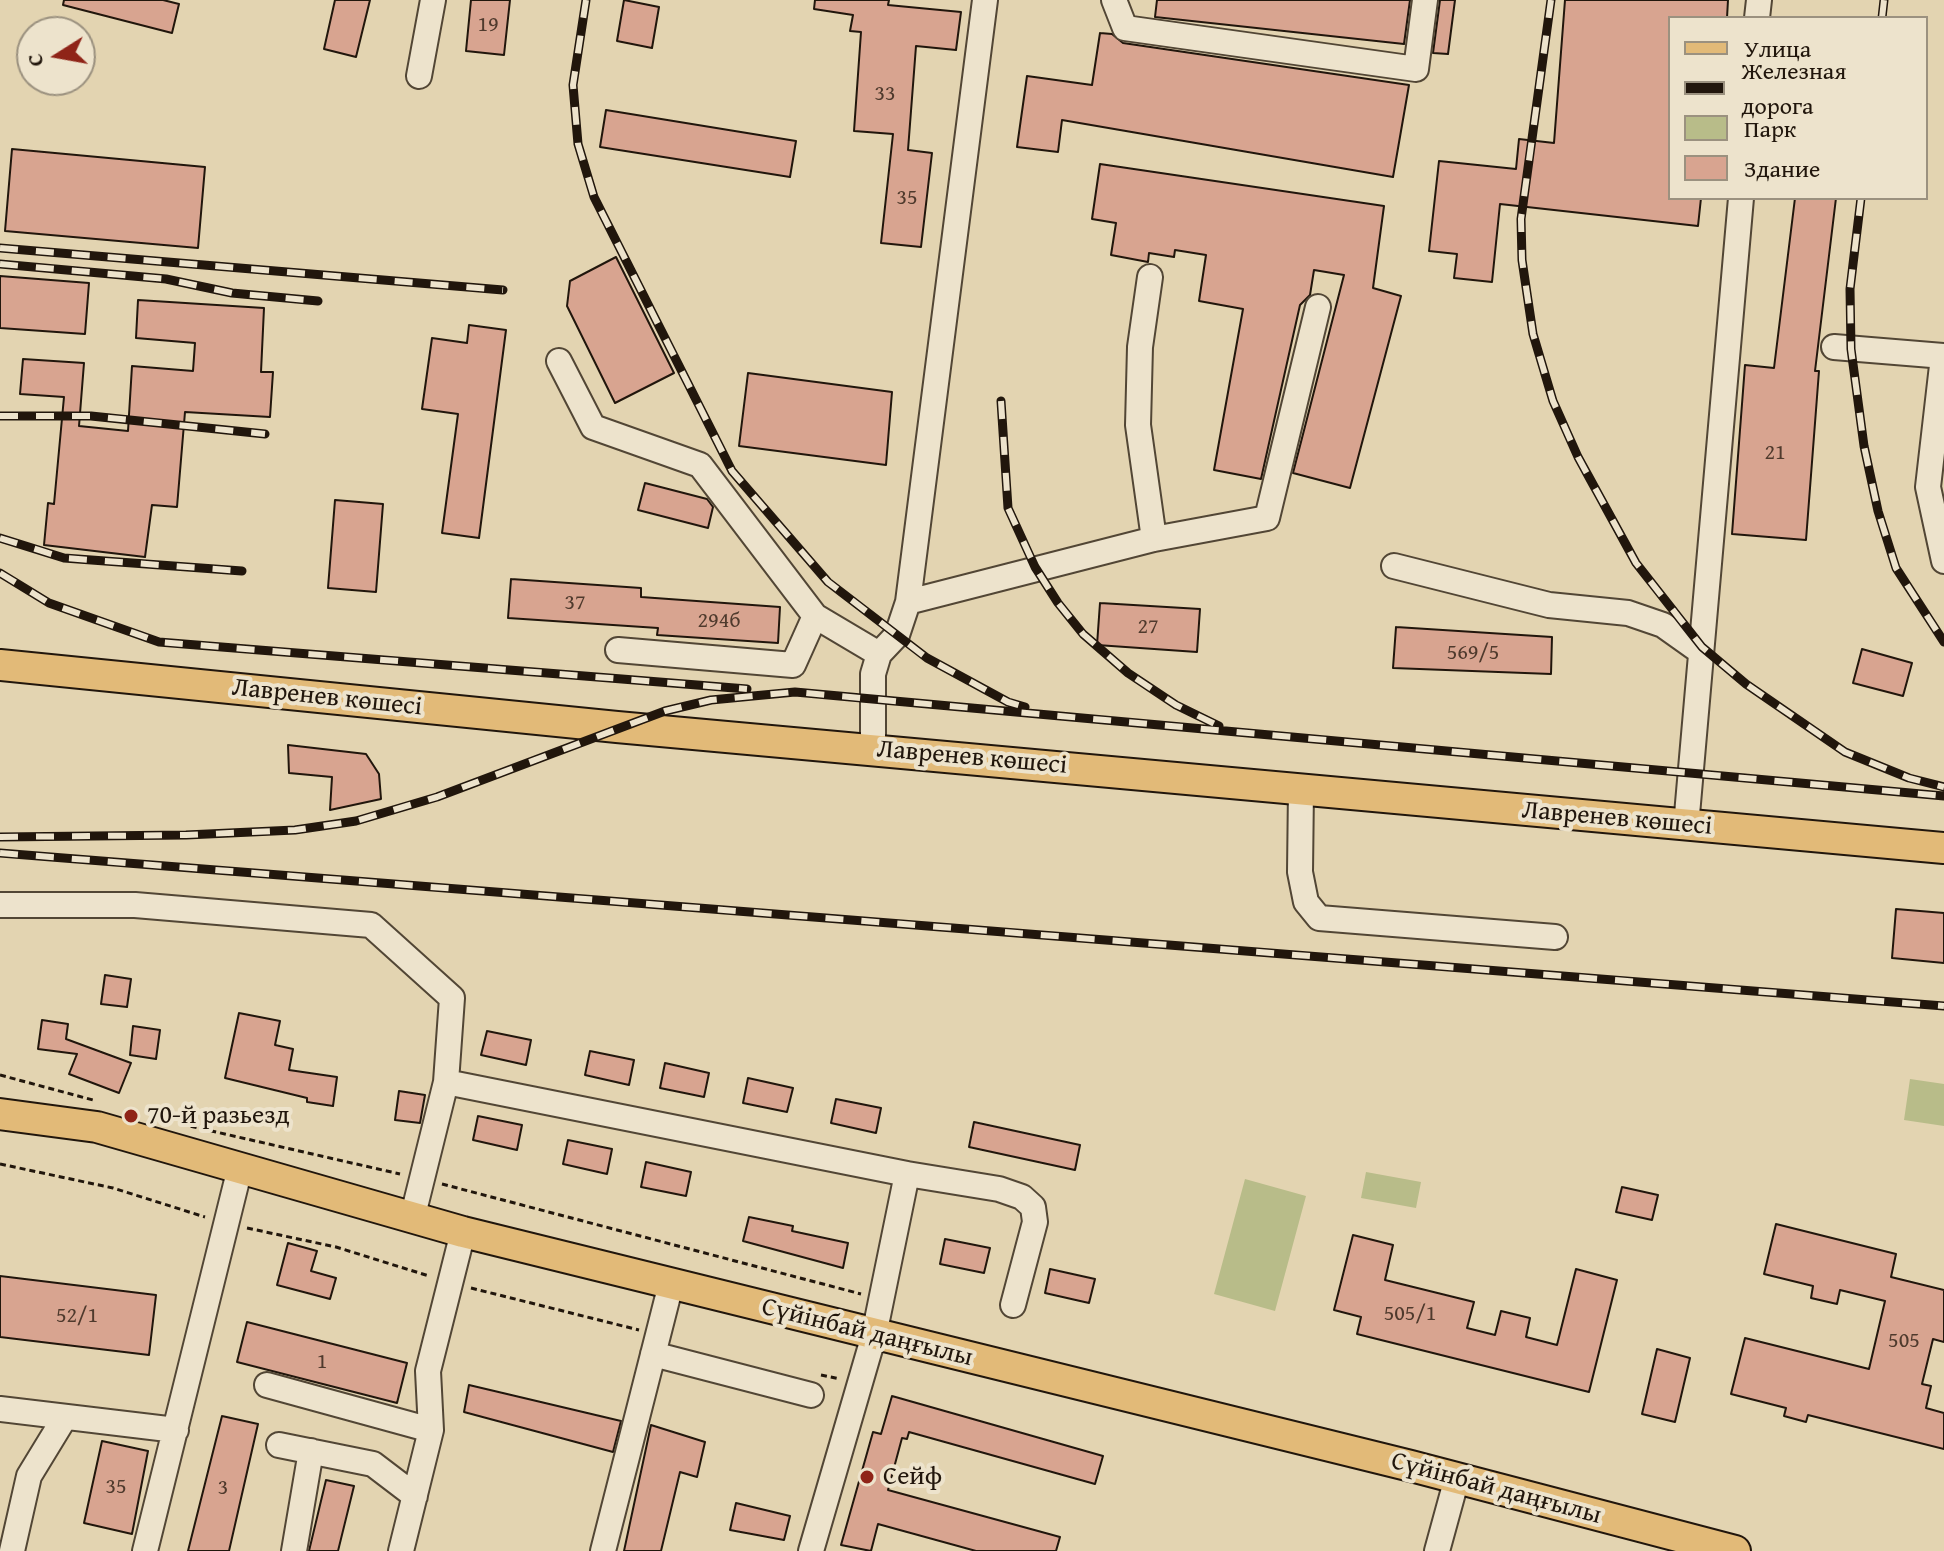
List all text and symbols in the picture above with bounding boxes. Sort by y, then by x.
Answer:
house number: 19 [477,12,499,38]
north arrow [16,16,96,96]
legend [1668,16,1928,200]
text: Улица [1744,31,1811,66]
text: С [18,51,51,69]
text: Железная дорога [1741,53,1846,123]
house number: 33 [874,81,896,107]
text: Парк [1744,111,1796,146]
text: Здание [1744,151,1820,186]
house number: 35 [896,185,918,211]
house number: 21 [1764,440,1786,466]
house number: 37 [564,590,586,616]
house number: 294б [697,608,741,634]
house number: 27 [1137,614,1159,640]
house number: 569/5 [1447,640,1499,666]
street label: Лавренев көшесі [230,672,424,724]
street label: Лавренев көшесі [875,734,1069,782]
street label: Лавренев көшесі [1520,795,1714,843]
place label: 70-й разьезд [147,1100,290,1132]
marker: 70-й разьезд [122,1107,140,1125]
street label: Сүйінбай даңғылы [758,1292,976,1374]
house number: 505/1 [1384,1301,1436,1327]
house number: 52/1 [56,1303,98,1329]
house number: 505 [1888,1328,1920,1354]
house number: 1 [317,1349,327,1375]
street label: Сүйінбай даңғылы [1388,1446,1604,1532]
place label: Сейф [883,1461,942,1493]
marker: Сейф [858,1468,876,1486]
house number: 35 [105,1474,127,1500]
house number: 3 [218,1475,228,1501]

